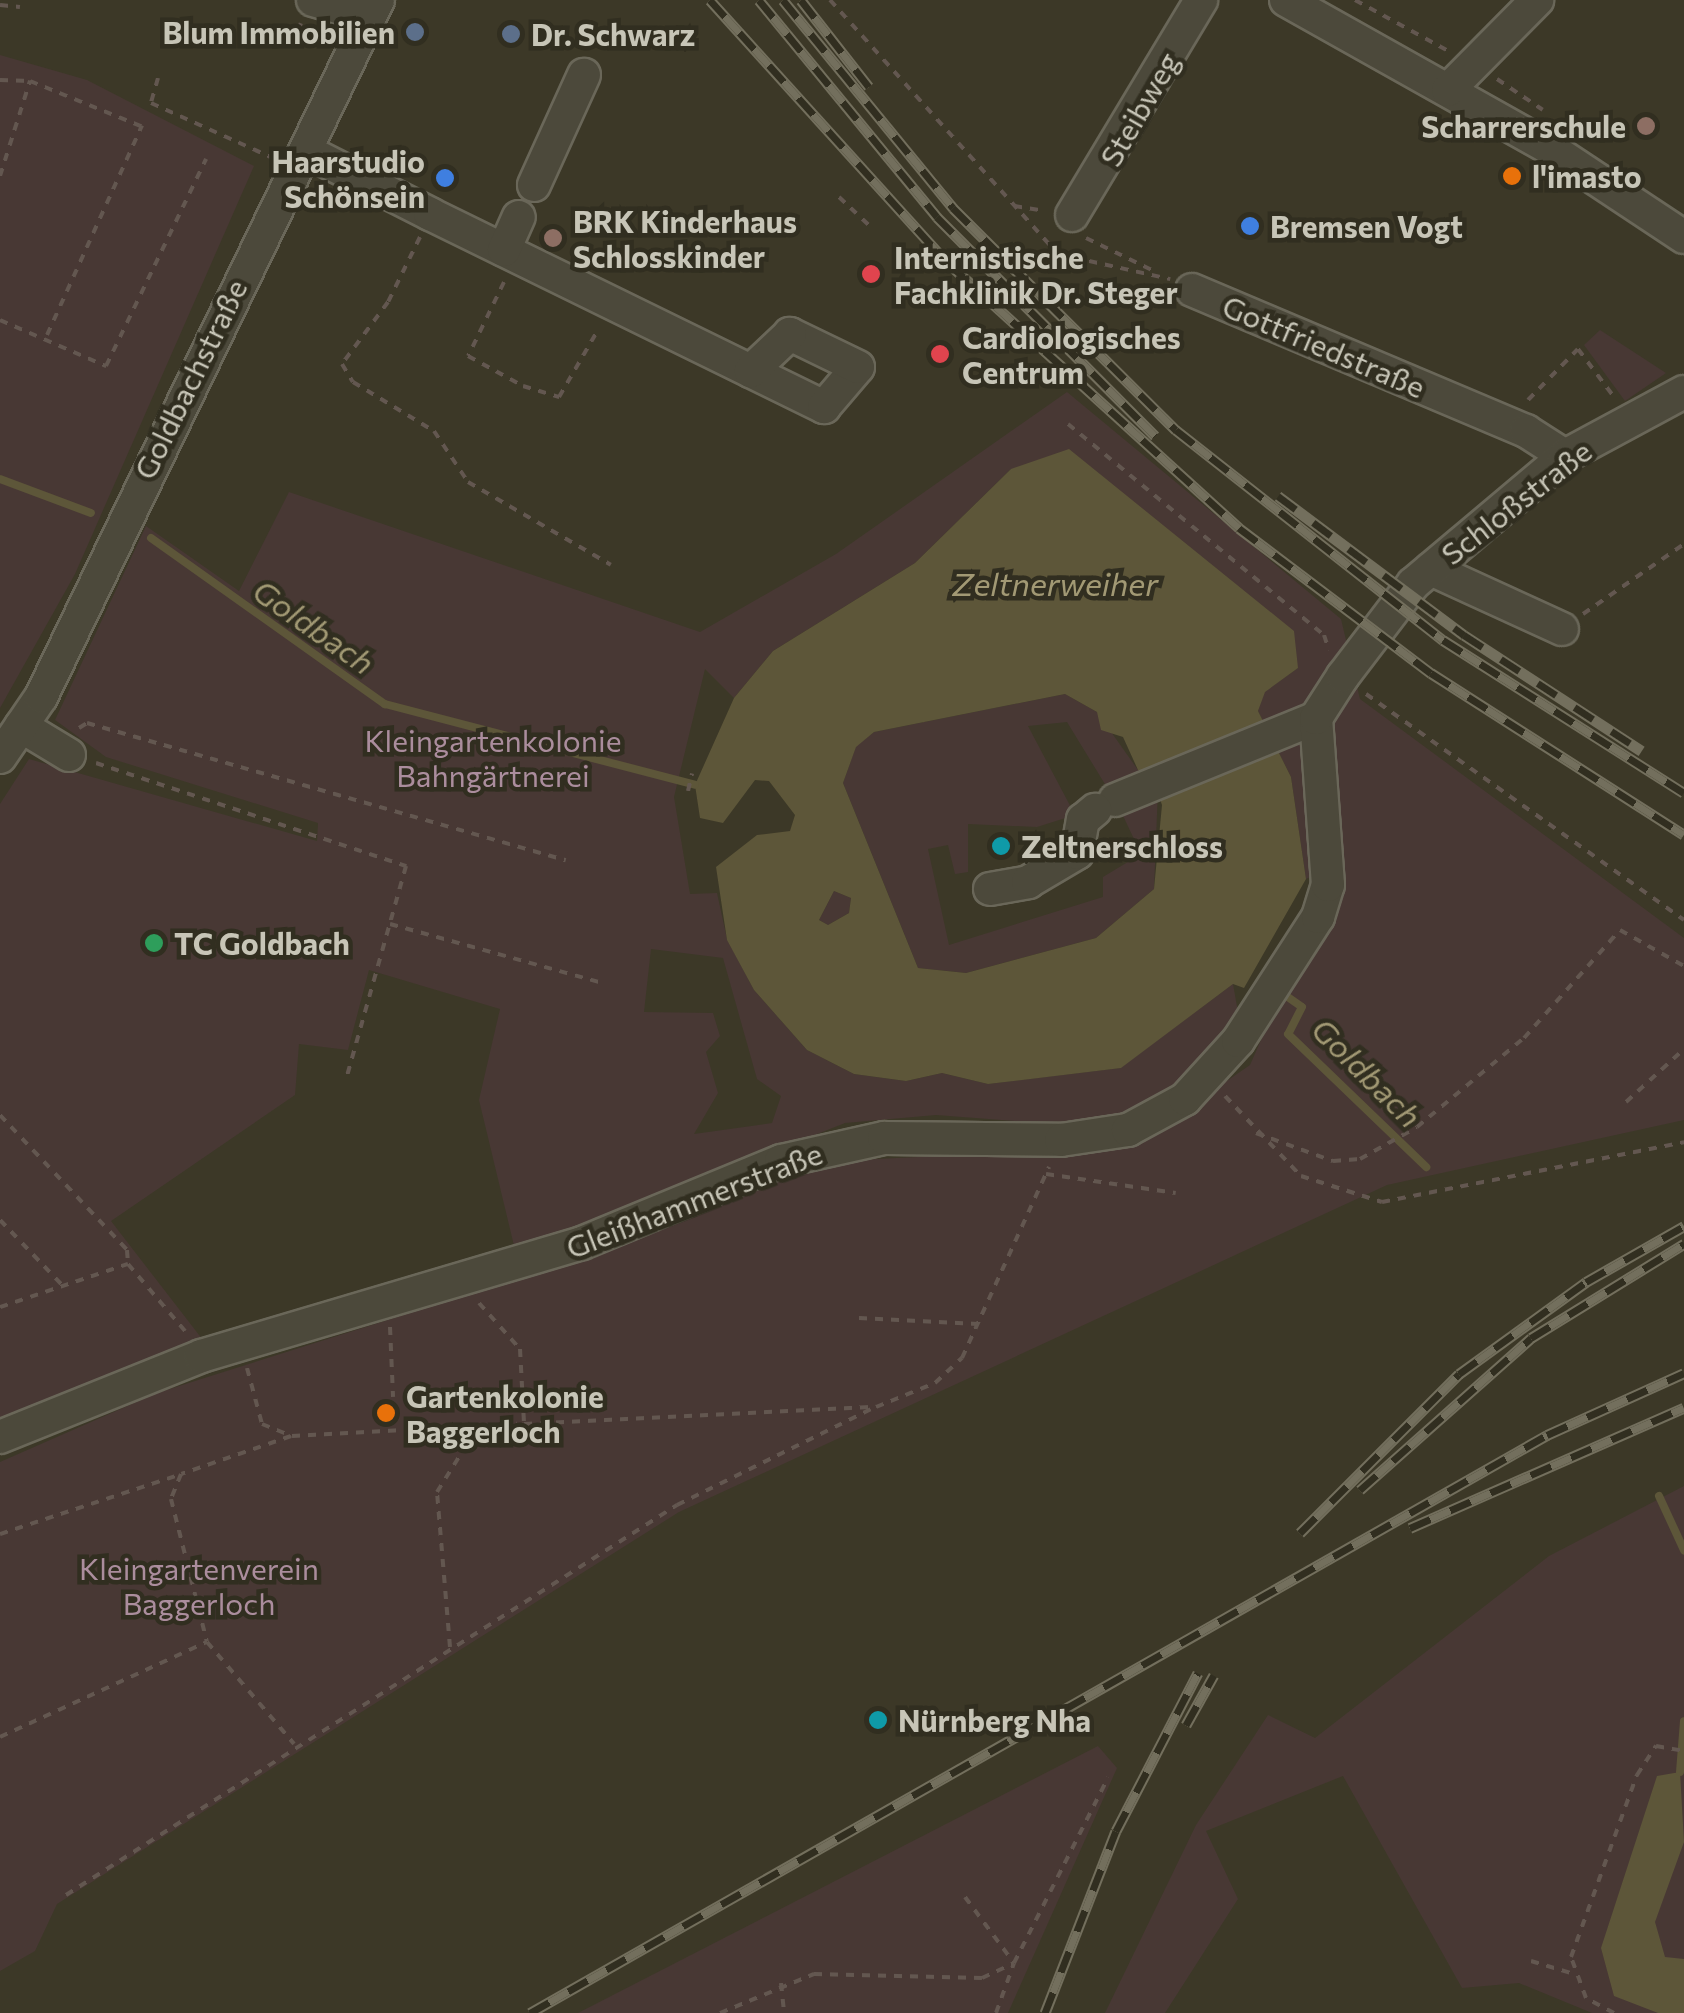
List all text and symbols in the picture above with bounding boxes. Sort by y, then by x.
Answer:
place label: Blum Immobilien [162,14,395,50]
place label: Dr. Schwarz [531,16,695,52]
marker: Blum Immobilien [404,21,426,43]
marker: Dr. Schwarz [500,23,522,45]
street label: Steibweg [1092,46,1186,172]
place label: Scharrerschule [1421,108,1626,144]
marker: Scharrerschule [1635,115,1657,137]
place label: Haarstudio Schönsein [272,143,425,214]
place label: l'imasto [1532,158,1642,194]
marker: l'imasto [1501,165,1523,187]
marker: Haarstudio Schönsein [434,167,456,189]
place label: BRK Kinderhaus Schlosskinder [573,203,797,274]
place label: Bremsen Vogt [1270,208,1463,244]
marker: Bremsen Vogt [1239,215,1261,237]
marker: BRK Kinderhaus Schlosskinder [542,227,564,249]
place label: Internistische Fachklinik Dr. Steger [894,239,1178,310]
marker: Internistische Fachklinik Dr. Steger [858,261,884,287]
street label: Goldbachstraße [126,273,254,485]
street label: Gottfriedstraße [1217,287,1431,405]
place label: Cardiologisches Centrum [962,319,1181,390]
marker: Cardiologisches Centrum [927,341,953,367]
street label: Schloßstraße [1434,432,1598,572]
water label: Zeltnerweiher [952,564,1158,602]
water label: Goldbach [246,570,382,682]
park label: Kleingartenkolonie Bahngärtnerei [364,722,622,792]
place label: Zeltnerschloss [1021,828,1223,864]
marker: Zeltnerschloss [990,835,1012,857]
place label: TC Goldbach [174,925,350,961]
marker: TC Goldbach [143,932,165,954]
water label: Goldbach [1304,1009,1430,1135]
street label: Gleißhammerstraße [561,1135,827,1265]
place label: Gartenkolonie Baggerloch [406,1378,604,1448]
marker: Gartenkolonie Baggerloch [375,1402,397,1424]
park label: Kleingartenverein Baggerloch [79,1550,319,1620]
place label: Nürnberg Nha [898,1702,1091,1738]
marker: Nürnberg Nha [867,1709,889,1731]

